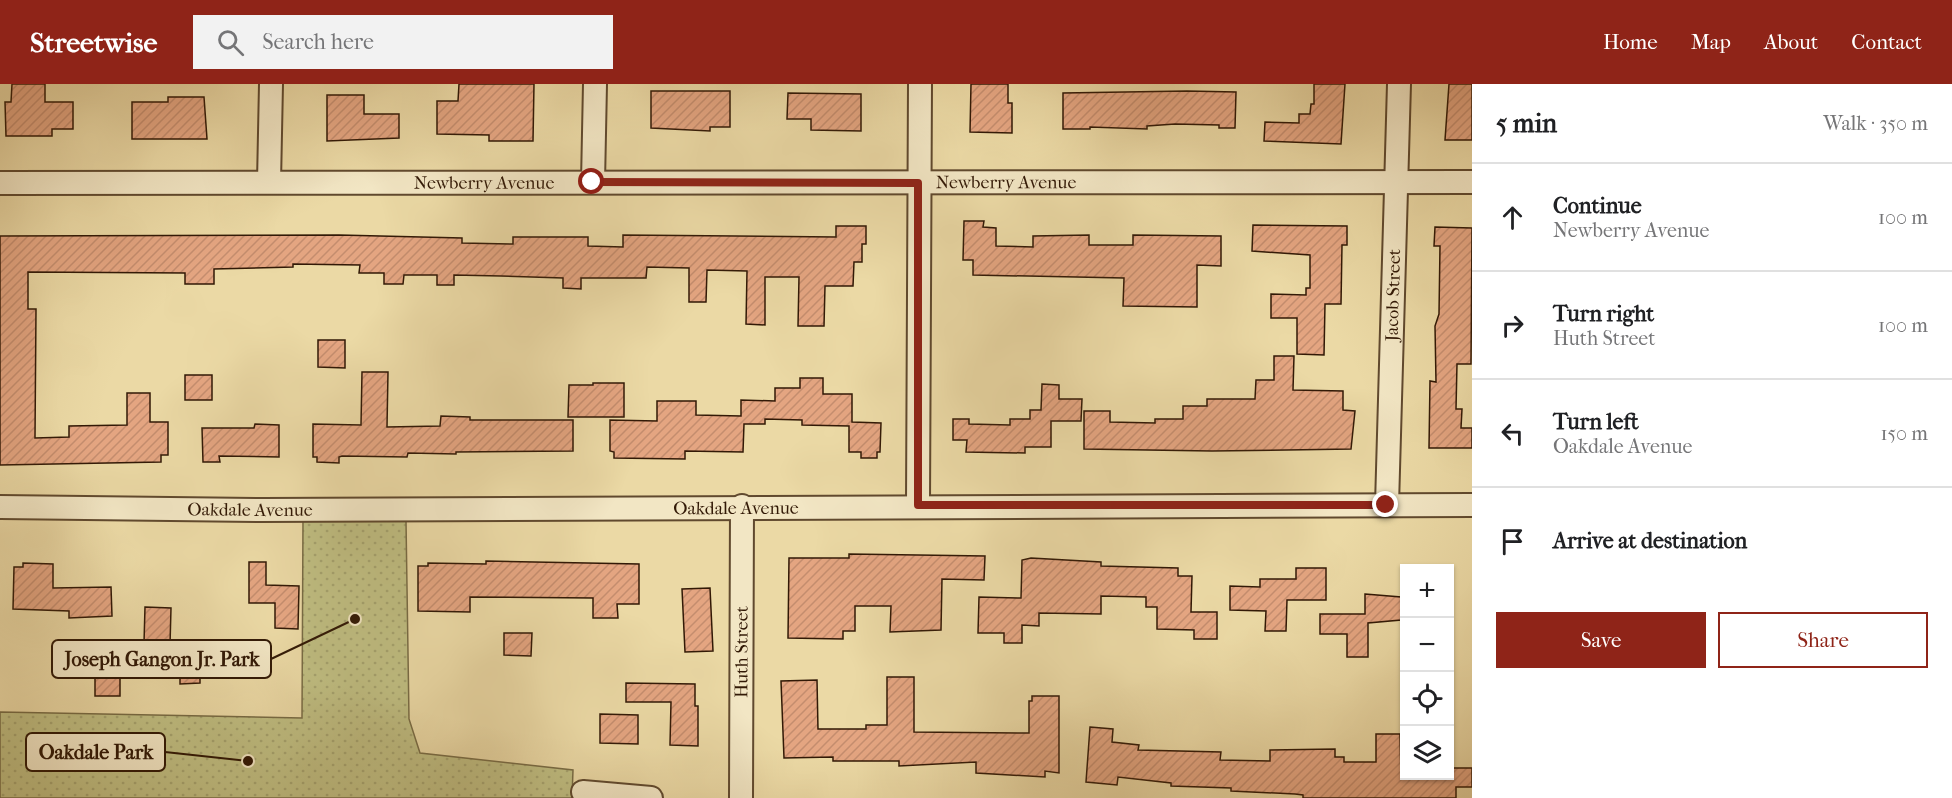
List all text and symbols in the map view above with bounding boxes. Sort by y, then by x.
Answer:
search box [193,15,613,69]
text: Streetwise [30,26,157,59]
icon: search [214,26,247,59]
text: Search here [262,29,374,55]
text: Home [1603,30,1658,54]
text: Map [1691,30,1731,54]
text: About [1764,30,1818,54]
text: Contact [1851,30,1922,54]
text: 5 min [1496,108,1557,139]
text: Walk · 350 m [1823,112,1928,135]
route start [578,168,604,194]
street label: Newberry Avenue [936,172,1076,193]
street label: Newberry Avenue [414,173,554,194]
text: Continue [1553,193,1642,219]
icon: ahead [1496,201,1529,234]
text: 100 m [1878,206,1928,229]
text: Newberry Avenue [1553,219,1709,242]
street label: Jacob Street [1382,248,1405,344]
text: Turn right [1553,301,1654,327]
icon: right [1496,309,1529,342]
text: 100 m [1878,314,1928,337]
text: Huth Street [1553,327,1655,350]
text: Turn left [1553,409,1639,435]
icon: left [1496,417,1529,450]
text: 150 m [1880,422,1928,445]
text: Oakdale Avenue [1553,435,1692,458]
route end [1372,491,1398,517]
street label: Oakdale Avenue [673,498,799,519]
street label: Oakdale Avenue [187,499,313,521]
icon: arrive [1496,525,1529,558]
text: Arrive at destination [1553,528,1747,554]
map controls [1400,564,1454,780]
button: + [1400,564,1454,618]
street label: Huth Street [731,605,753,698]
button: Save [1496,612,1706,668]
button: Share [1718,612,1928,668]
button: − [1400,618,1454,672]
callout: Joseph Gangon Jr. Park [52,640,271,678]
text: Joseph Gangon Jr. Park [62,648,260,671]
button: locate [1400,672,1454,726]
button: layers [1400,726,1454,780]
callout: Oakdale Park [26,733,165,771]
text: Oakdale Park [39,741,154,764]

